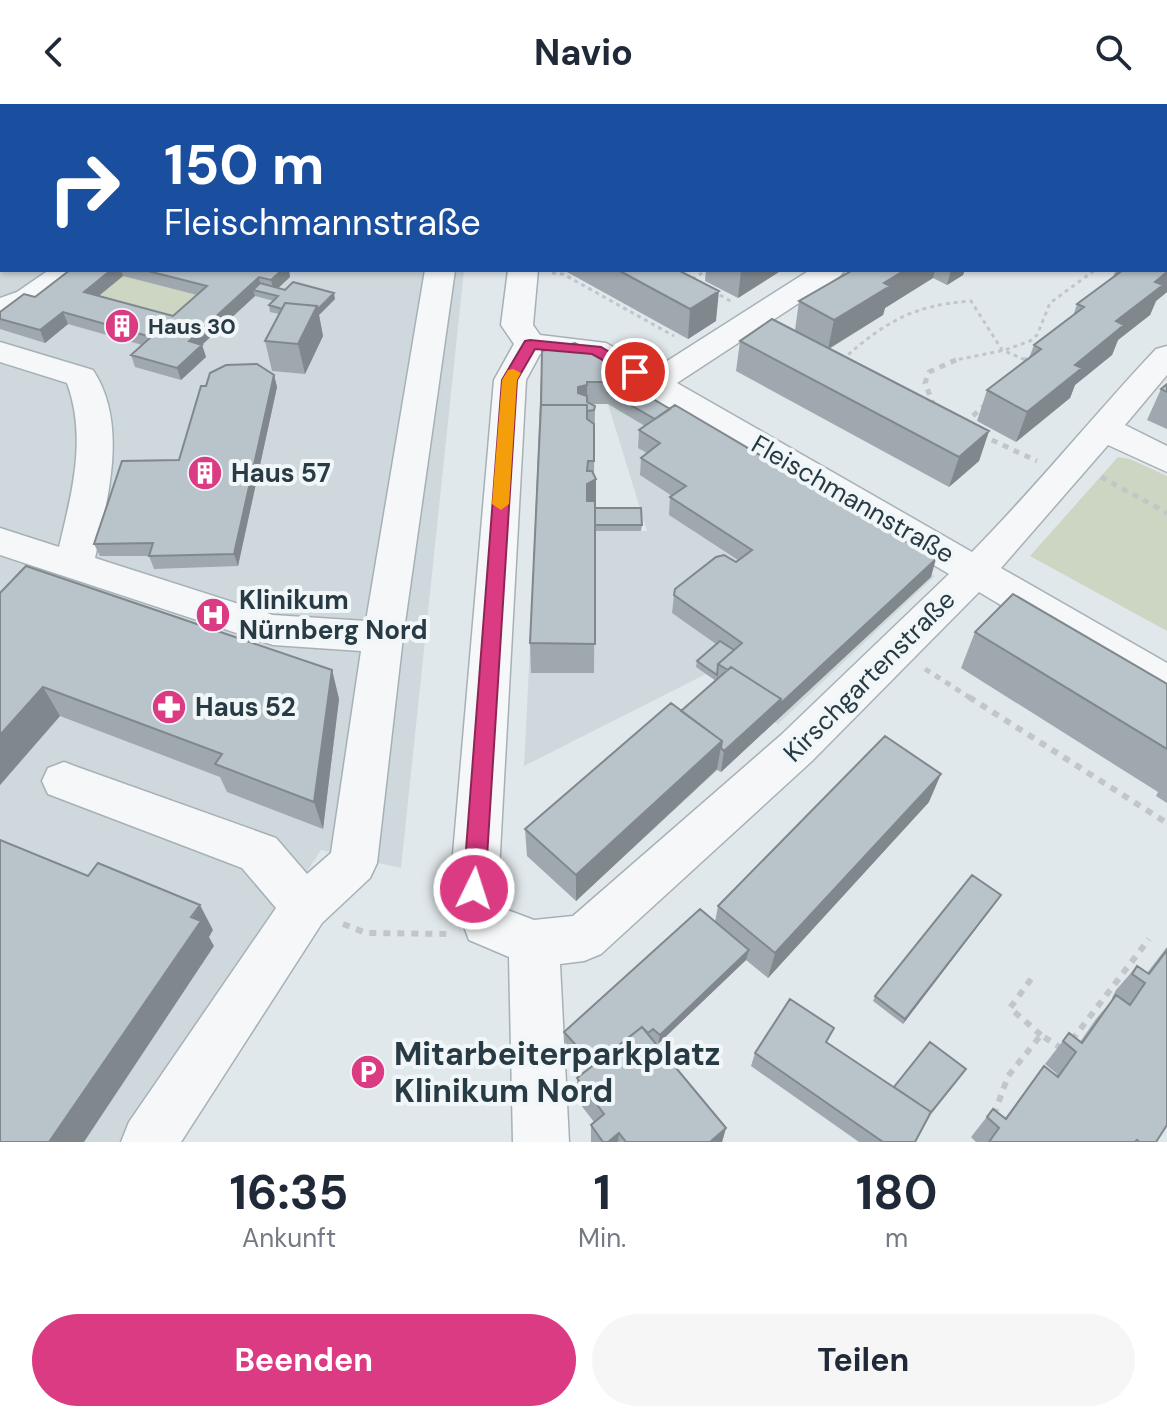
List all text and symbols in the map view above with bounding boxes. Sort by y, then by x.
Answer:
text: Navio [534,29,633,76]
icon: back [32,30,76,74]
icon: search [1091,30,1135,74]
text: 150 m [164,128,325,201]
icon: right [32,136,136,240]
text: Fleischmannstraße [164,199,481,246]
building icon: Haus 30 [103,307,141,345]
place label: Haus 30 [148,312,236,341]
pin [601,338,669,406]
icon: arrive [613,350,657,394]
street label: Fleischmannstraße [745,427,961,571]
building icon: Haus 57 [186,454,224,492]
place label: Haus 57 [231,456,331,490]
place label: Klinikum Nürnberg Nord [239,583,428,647]
street label: Kirschgartenstraße [776,583,962,769]
hospital icon: Klinikum Nürnberg Nord [194,596,232,634]
pharmacy icon: Haus 52 [150,688,188,726]
place label: Haus 52 [195,690,296,724]
position arrow [432,847,516,931]
place label: Mitarbeiterparkplatz Klinikum Nord [394,1033,721,1112]
parking icon: Mitarbeiterparkplatz Klinikum Nord [349,1053,387,1091]
text: 16:35 [230,1161,348,1224]
text: 1 [593,1161,611,1224]
text: 180 [856,1161,937,1224]
text: Ankunft [242,1221,336,1255]
text: Min. [578,1221,626,1255]
text: m [885,1221,908,1255]
button: Beenden [32,1314,576,1406]
button: Teilen [592,1314,1135,1406]

